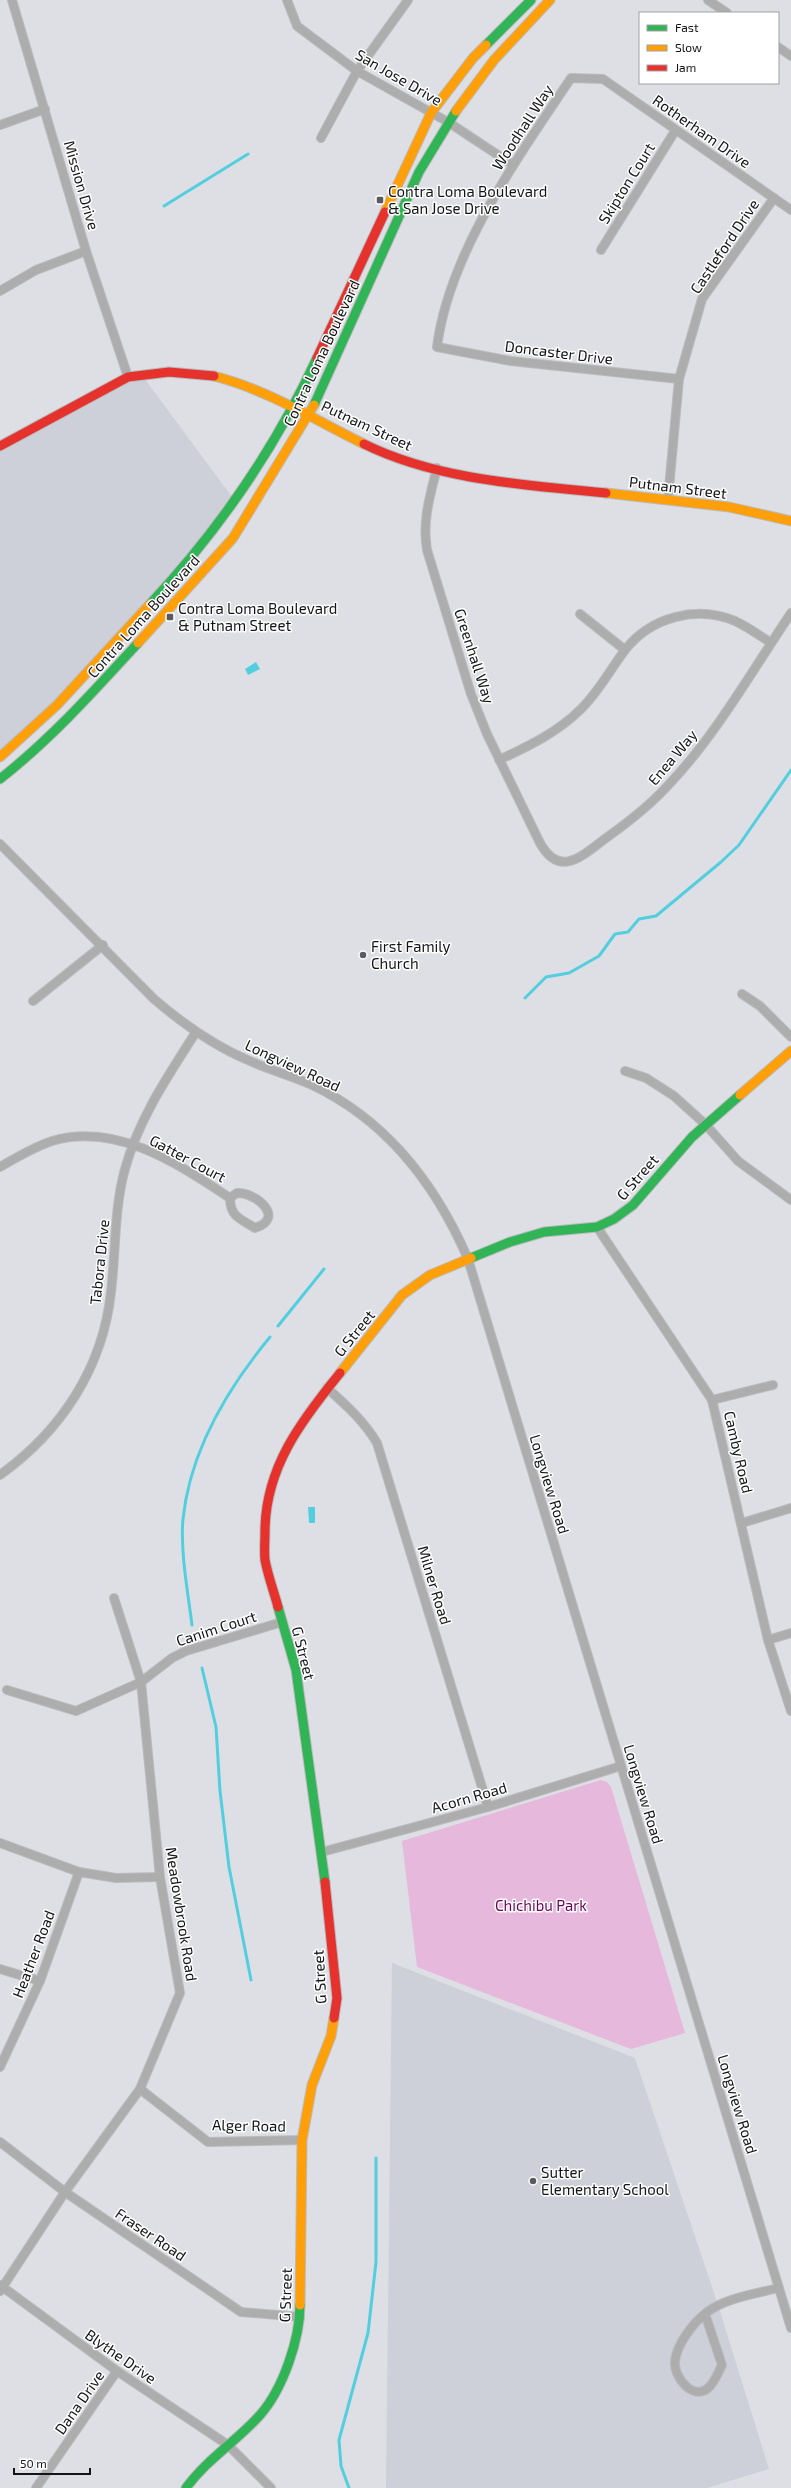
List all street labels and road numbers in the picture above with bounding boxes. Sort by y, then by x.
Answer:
street label: San Jose Drive [353,45,445,109]
street label: Woodhall Way [488,81,556,173]
street label: Rotherham Drive [650,91,754,171]
street label: Mission Drive [61,138,103,232]
street label: Skipton Court [594,139,658,227]
street label: Castleford Drive [686,195,762,297]
street label: Contra Loma Boulevard [279,277,363,429]
street label: Doncaster Drive [504,336,614,368]
street label: Putnam Street [319,396,416,454]
street label: Putnam Street [628,472,728,502]
street label: Contra Loma Boulevard [83,551,203,681]
street label: Greenhall Way [451,606,499,706]
street label: Enea Way [644,726,700,788]
street label: Longview Road [243,1035,343,1095]
street label: Gatter Court [147,1130,229,1186]
street label: G Street [612,1150,662,1203]
street label: Tabora Drive [86,1218,112,1306]
street label: G Street [330,1306,378,1360]
street label: Camby Road [721,1409,757,1495]
street label: Longview Road [526,1432,574,1536]
street label: Milner Road [414,1543,456,1627]
street label: Canim Court [174,1607,259,1649]
street label: G Street [289,1624,319,1682]
street label: Longview Road [620,1742,668,1846]
street label: Acorn Road [429,1778,509,1816]
street label: Meadowbrook Road [162,1846,202,1982]
street label: Heather Road [8,1908,58,2000]
street label: G Street [309,1949,329,2005]
street label: Longview Road [714,2052,762,2156]
street label: Alger Road [212,2115,286,2135]
street label: Fraser Road [112,2204,190,2264]
street label: G Street [275,2267,295,2323]
street label: Blythe Drive [82,2325,160,2387]
street label: Dana Drive [50,2366,108,2438]

